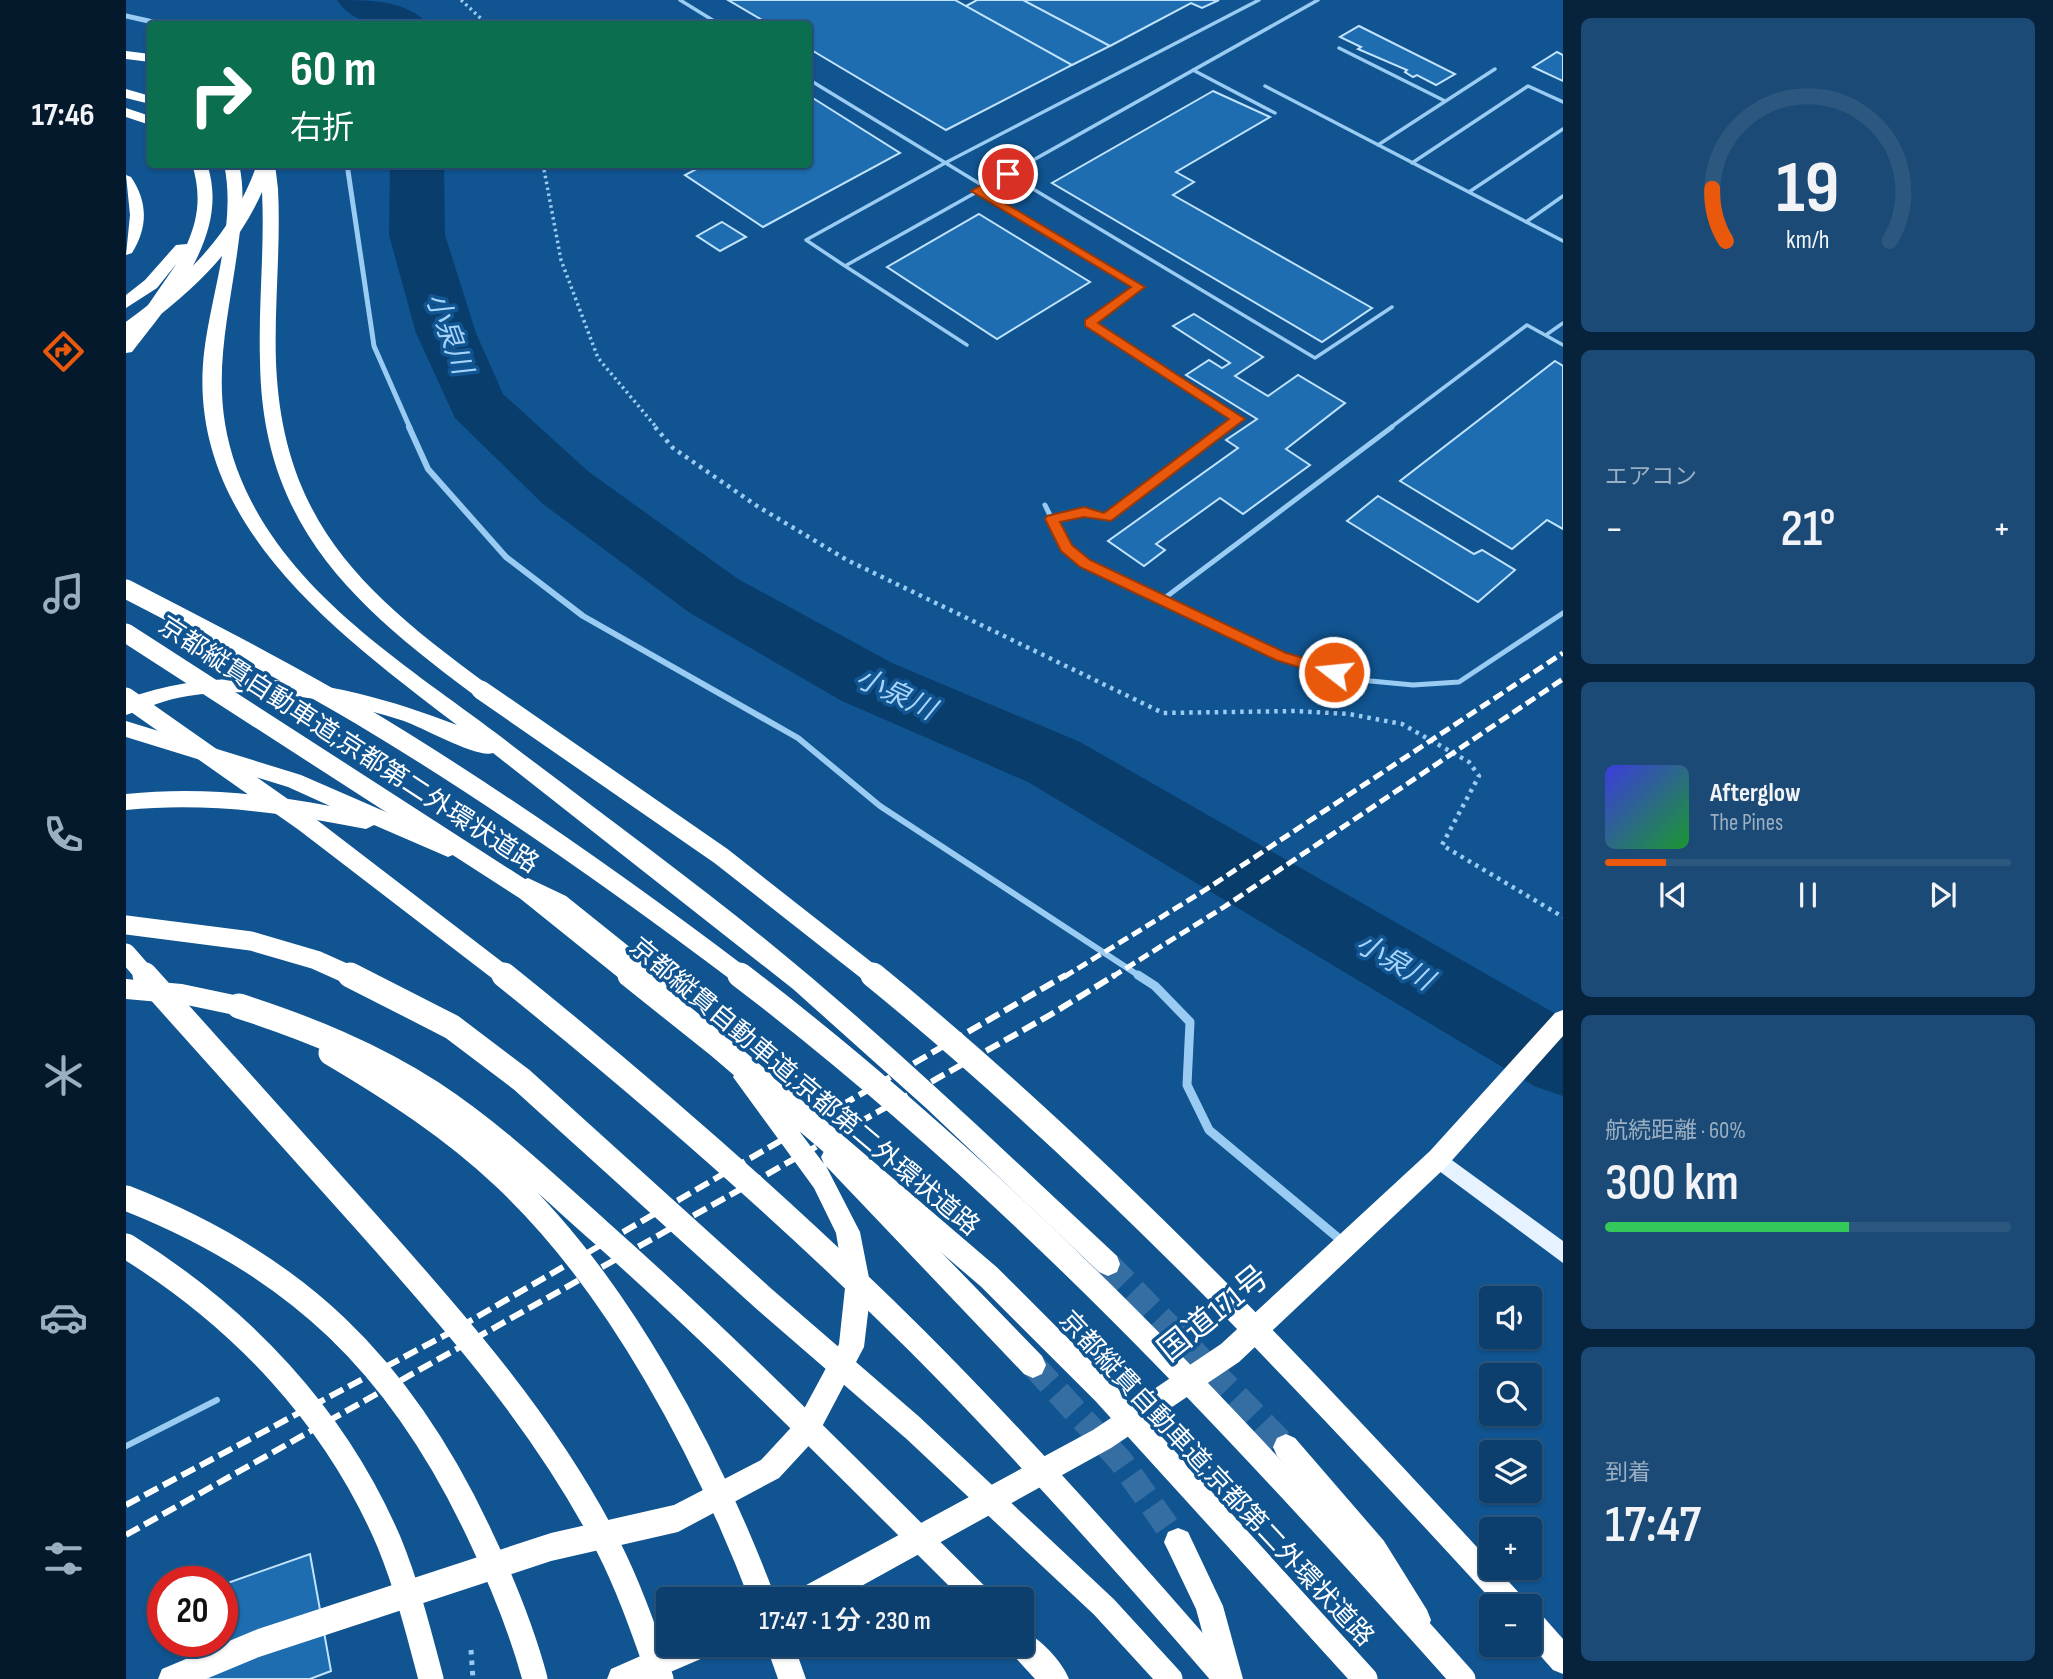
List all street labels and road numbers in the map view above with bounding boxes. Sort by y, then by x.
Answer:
street label: 京都縦貫自動車道;京都第二外環状道路 [152,611,544,880]
street label: 京都縦貫自動車道;京都第二外環状道路 [623,932,985,1243]
street label: 国道171号 [1151,1258,1277,1371]
street label: 京都縦貫自動車道;京都第二外環状道路 [1052,1305,1380,1653]

